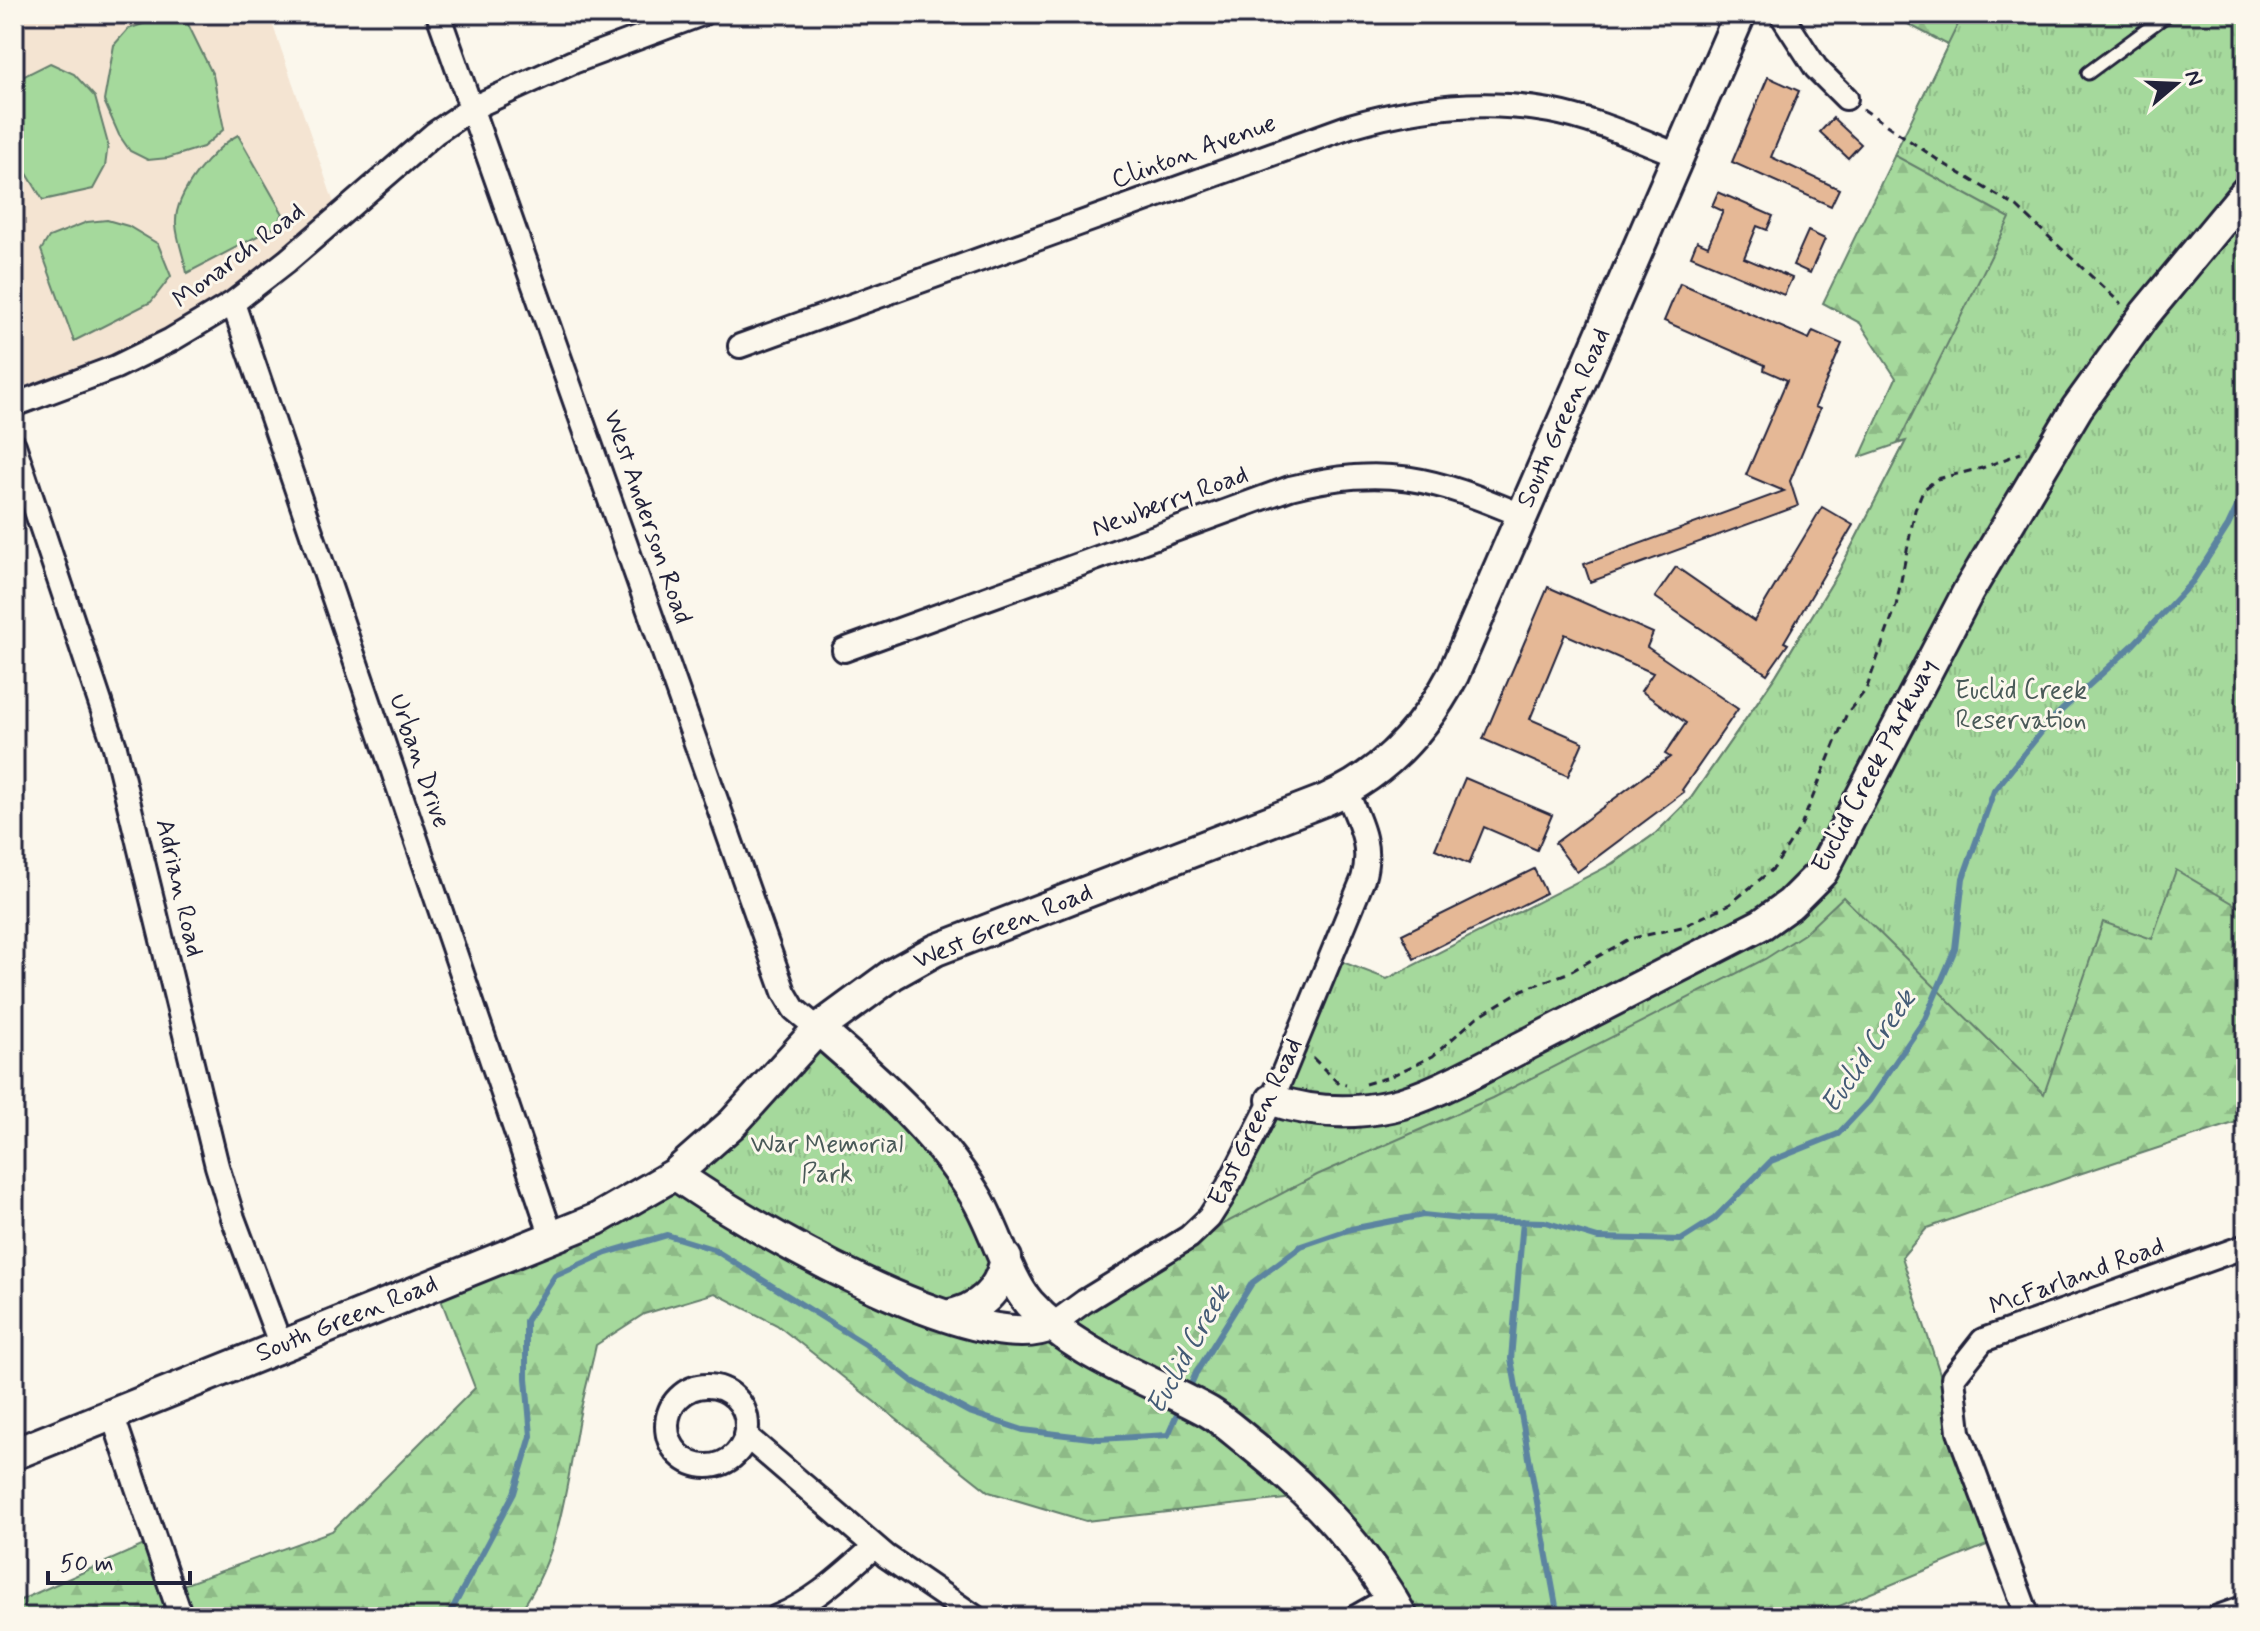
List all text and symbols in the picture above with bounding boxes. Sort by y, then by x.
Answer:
north arrow [2136,44,2216,124]
text: N [2177,67,2209,90]
street label: Clinton Avenue [1107,107,1281,197]
street label: Monarch Road [166,195,312,317]
street label: South Green Road [1509,323,1619,513]
street label: West Anderson Road [594,406,700,628]
street label: Newberry Road [1087,458,1253,546]
street label: Euclid Creek Parkway [1804,653,1946,879]
park label: Euclid Creek Reservation [1955,674,2087,738]
street label: Urban Drive [380,689,458,833]
street label: Adrian Road [147,816,211,960]
street label: West Green Road [908,876,1098,978]
water label: Euclid Creek [1813,982,1926,1121]
street label: East Green Road [1201,1032,1311,1212]
park label: War Memorial Park [751,1128,903,1192]
street label: McFarland Road [1985,1230,2169,1324]
street label: South Green Road [251,1267,443,1371]
water label: Euclid Creek [1138,1277,1241,1421]
scale bar [48,1535,190,1585]
text: 50 m [60,1549,114,1580]

